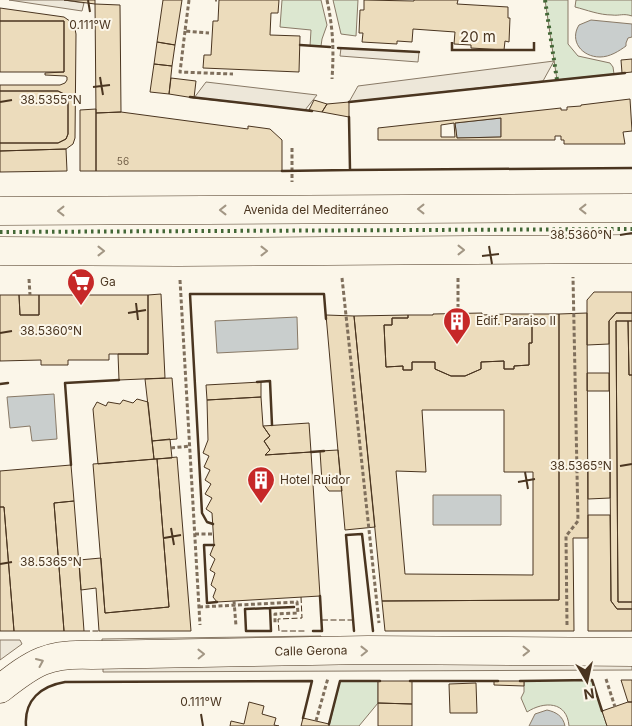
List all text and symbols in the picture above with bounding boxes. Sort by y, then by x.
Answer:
text: 0.111°W [69,17,111,32]
scale bar [452,20,534,52]
text: 20 m [460,27,496,46]
text: 38.5355°N [20,92,82,107]
house number: 56 [117,155,129,167]
street label: Avenida del Mediterráneo [243,202,389,217]
one-way arrow [417,204,424,214]
one-way arrow [579,204,587,214]
one-way arrow [219,205,227,215]
one-way arrow [57,206,64,216]
text: 38.5360°N [550,227,612,242]
one-way arrow [458,245,465,255]
one-way arrow [98,246,105,256]
one-way arrow [260,246,268,256]
supermarket icon: Ga [66,267,96,306]
place label: Ga [100,274,116,289]
building icon: Edif. Paraiso II [442,306,472,345]
place label: Edif. Paraiso II [476,313,556,328]
text: 38.5360°N [20,323,82,338]
text: 38.5365°N [550,458,612,473]
building icon: Hotel Ruidor [246,465,276,504]
place label: Hotel Ruidor [280,472,350,487]
text: 38.5365°N [20,554,82,569]
street label: Calle Gerona [274,642,348,659]
one-way arrow [360,645,368,656]
one-way arrow [522,646,530,656]
one-way arrow [198,649,205,659]
north arrow [562,656,612,706]
one-way arrow [35,657,44,668]
text: N [583,685,596,704]
text: 0.111°W [180,694,222,709]

